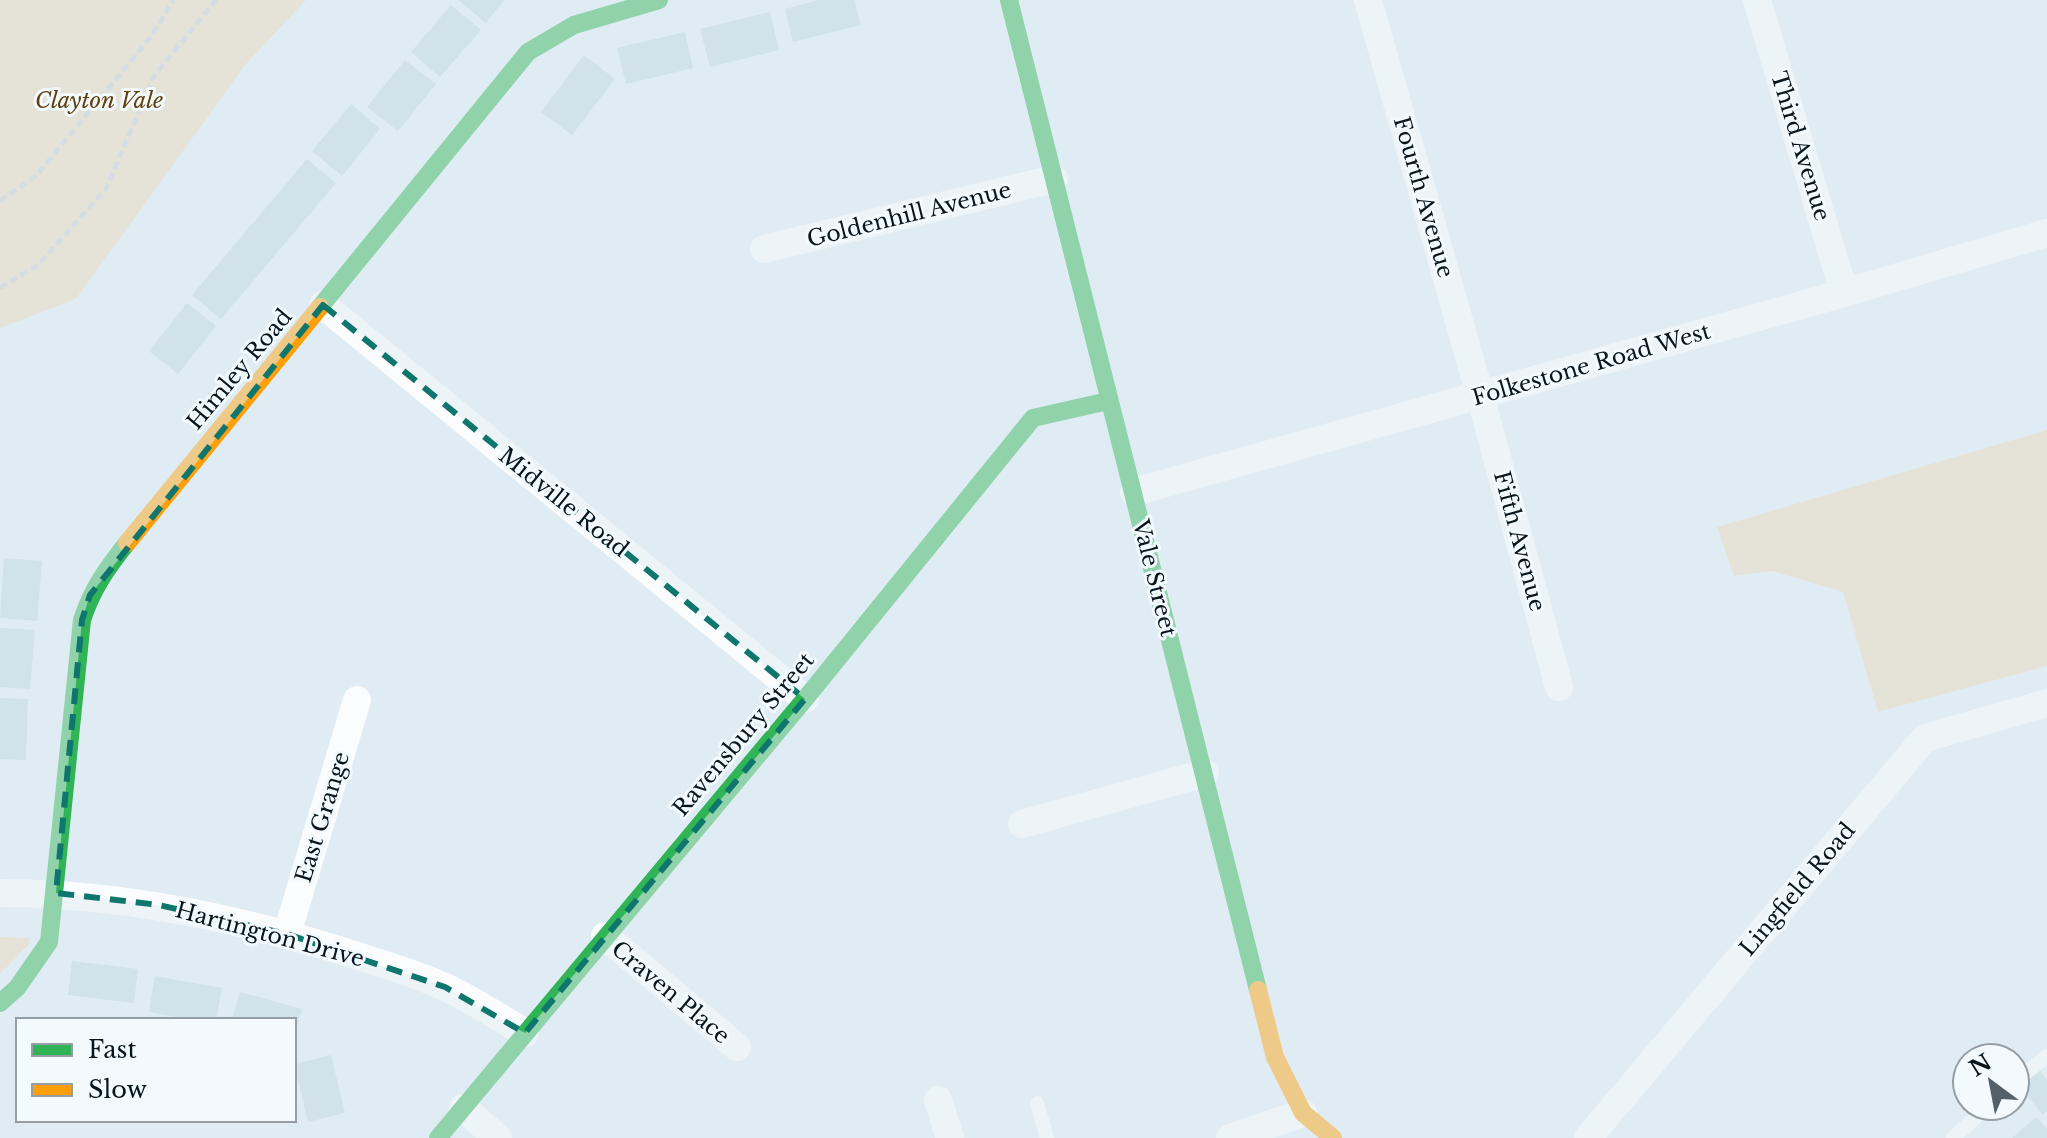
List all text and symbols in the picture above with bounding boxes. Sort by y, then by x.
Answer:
street label: Third Avenue [1765,68,1836,224]
park label: Clayton Vale [35,87,163,114]
street label: Fourth Avenue [1388,114,1459,281]
street label: Goldenhill Avenue [804,176,1014,253]
street label: Himley Road [181,303,298,435]
street label: Folkestone Road West [1469,317,1714,411]
street label: Midville Road [493,442,634,563]
street label: Fifth Avenue [1488,468,1551,614]
street label: Vale Street [1127,516,1182,640]
street label: Ravensbury Street [667,646,820,822]
street label: East Grange [290,748,355,886]
street label: Lingfield Road [1734,817,1861,961]
street label: Hartington Drive [173,896,367,973]
street label: Craven Place [606,935,735,1050]
legend [16,1018,296,1122]
text: Fast [88,1035,136,1064]
north arrow [1951,1042,2031,1122]
text: N [1965,1048,1997,1082]
text: Slow [88,1075,147,1104]

